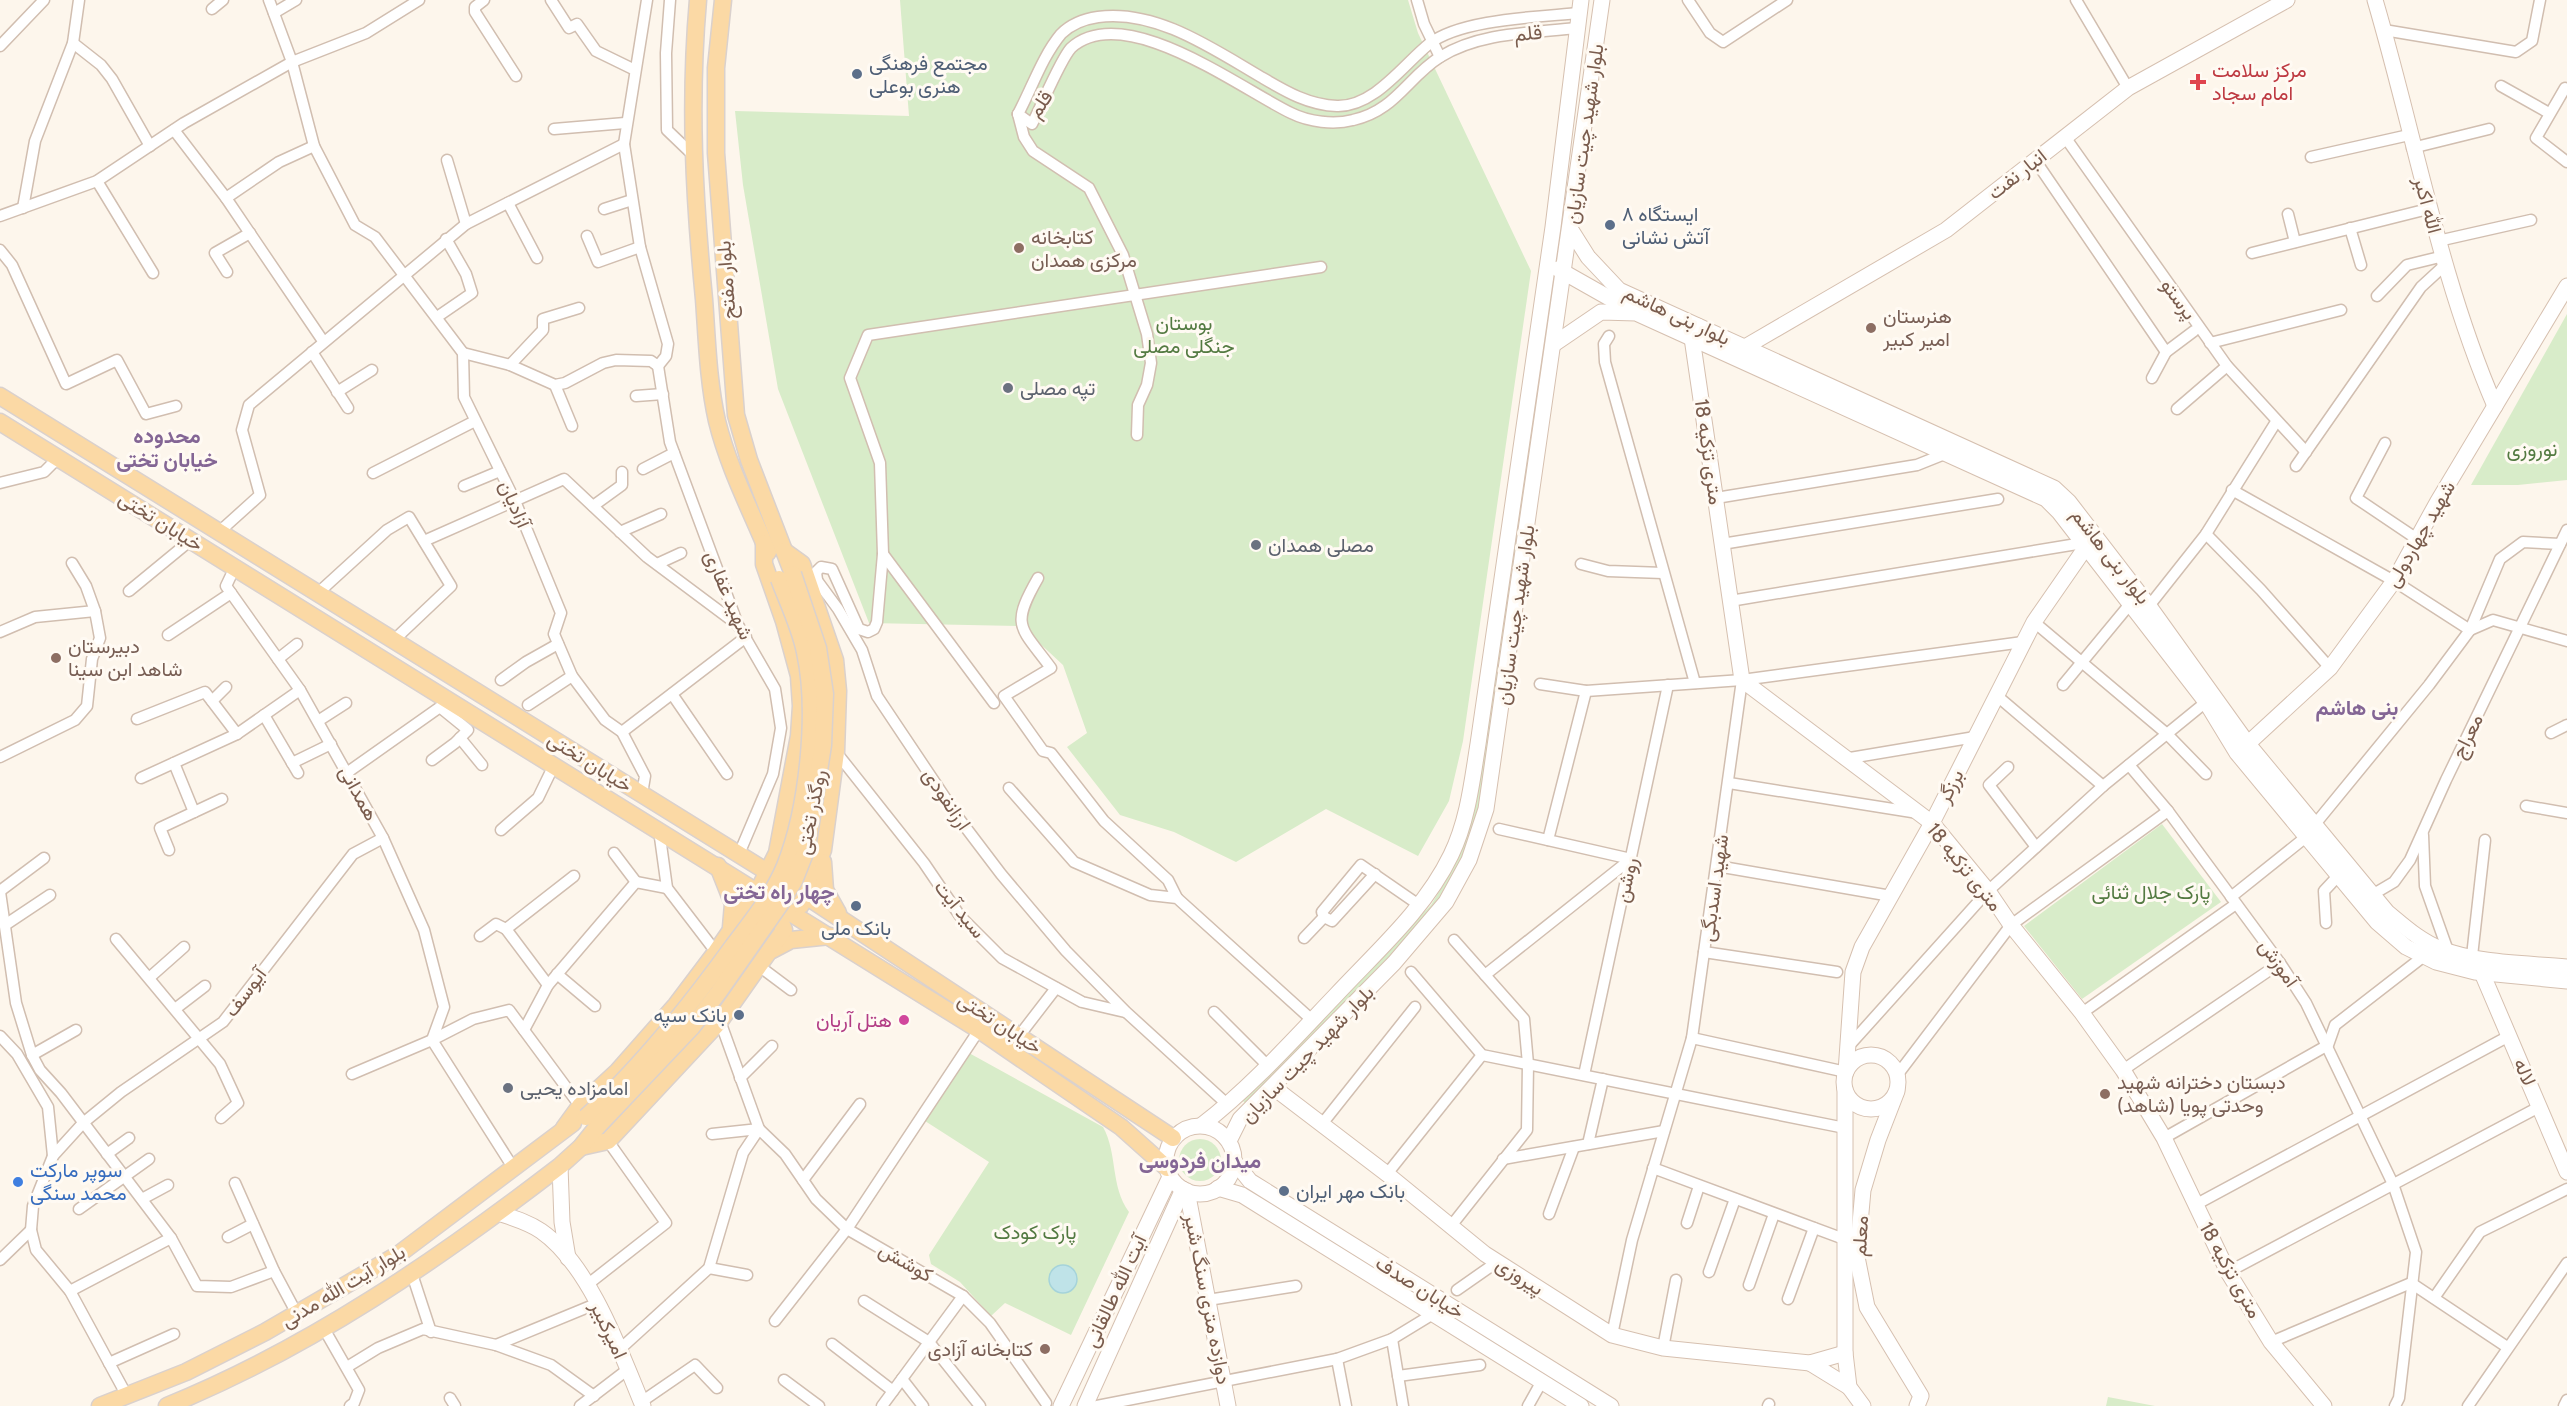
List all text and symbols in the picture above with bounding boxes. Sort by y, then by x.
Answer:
street label: قلم [1513,20,1543,47]
street label: بلوار شهید چیت سازیان [1559,42,1611,226]
place label: مجتمع فرهنگی هنری بوعلی [869,51,988,99]
place label: مرکز سلامت امام سجاد [2212,58,2307,106]
marker: مجتمع فرهنگی هنری بوعلی [850,67,864,81]
marker: مرکز سلامت امام سجاد [2189,73,2207,91]
street label: قلم [1022,86,1059,123]
street label: انبار نفت [1983,144,2052,205]
street label: الله اکبر [2408,173,2447,236]
place label: ایستگاه ۸ آتش نشانی [1622,202,1710,249]
marker: ایستگاه ۸ آتش نشانی [1603,218,1617,232]
place label: کتابخانه مرکزی همدان [1031,225,1137,273]
street label: بلوار مفتح [711,240,743,320]
marker: کتابخانه مرکزی همدان [1012,241,1026,255]
street label: پرستو [2154,274,2202,325]
street label: بلوار بنی هاشم [1619,280,1734,351]
place label: هنرستان امیر کبیر [1882,304,1952,352]
park label: بوستان جنگلی مصلی [1133,311,1235,358]
marker: هنرستان امیر کبیر [1864,321,1878,335]
place label: تپه مصلی [1020,376,1095,402]
marker: تپه مصلی [1001,381,1015,395]
street label: 18 متری تزکیه [1689,398,1728,506]
district label: محدوده خیابان تختی [116,423,218,472]
park label: نوروزی [2507,437,2558,462]
street label: شهید چهاردولی [2380,476,2462,593]
street label: آزادیان [493,477,537,533]
street label: خیابان تختی [114,486,208,556]
street label: بلوار بنی هاشم [2065,503,2156,609]
street label: بلوار شهید چیت سازیان [1490,523,1542,707]
place label: مصلی همدان [1268,533,1374,557]
marker: مصلی همدان [1249,538,1263,552]
street label: شهید غفاری [699,547,759,644]
place label: دبیرستان شاهد ابن سینا [68,634,183,681]
marker: دبیرستان شاهد ابن سینا [49,651,63,665]
district label: بنی هاشم [2316,695,2398,722]
street label: معراج [2446,710,2490,763]
street label: خیابان تختی [543,727,637,797]
street label: همدانی [334,761,384,825]
street label: ارزانفودی [917,763,976,835]
street label: برزگر [1931,765,1970,808]
street label: روگذر تختی [791,767,832,857]
street label: 18 متری تزکیه [1921,818,2008,916]
street label: شهید اسدبگی [1695,833,1734,943]
street label: روشن [1610,855,1643,905]
street label: سید آیت [929,875,991,943]
district label: چهار راه تختی [723,879,835,906]
park label: پارک جلال ثنائی [2092,880,2210,906]
marker: بانک ملی [849,899,863,913]
place label: بانک ملی [821,916,891,940]
street label: آموزش [2253,934,2305,993]
street label: آیوسف [219,962,273,1022]
street label: بلوار شهید چیت سازیان [1235,980,1380,1129]
street label: خیابان تختی [954,987,1046,1059]
place label: بانک سپه [653,1003,727,1029]
marker: بانک سپه [732,1008,746,1022]
place label: هتل آریان [816,1008,892,1033]
marker: هتل آریان [897,1013,911,1027]
street label: لاله [2509,1055,2541,1089]
place label: دبستان دخترانه شهید وحدتی پویا (شاهد) [2117,1070,2286,1119]
place label: امامزاده یحیی [520,1076,628,1101]
marker: امامزاده یحیی [501,1081,515,1095]
marker: دبستان دخترانه شهید وحدتی پویا (شاهد) [2098,1087,2112,1101]
district label: میدان فردوسی [1139,1148,1261,1174]
place label: سوپر مارکت محمد سنگی [30,1158,127,1205]
marker: سوپر مارکت محمد سنگی [11,1175,25,1189]
place label: بانک مهر ایران [1296,1179,1405,1204]
marker: بانک مهر ایران [1277,1184,1291,1198]
street label: دوازده متری سنگ شیر [1179,1211,1236,1386]
street label: معلم [1847,1215,1874,1257]
street label: 18 متری تزکیه [2194,1218,2267,1323]
park label: پارک کودک [993,1220,1077,1246]
street label: آیت الله طالقانی [1078,1230,1152,1351]
street label: کوشش [874,1237,937,1288]
street label: بلوار آیت الله مدنی [276,1239,410,1333]
street label: خیابان صدف [1371,1250,1469,1324]
street label: پیروزی [1491,1252,1548,1302]
street label: امیرکبیر [584,1297,633,1363]
place label: کتابخانه آزادی [927,1337,1033,1362]
marker: کتابخانه آزادی [1038,1342,1052,1356]

